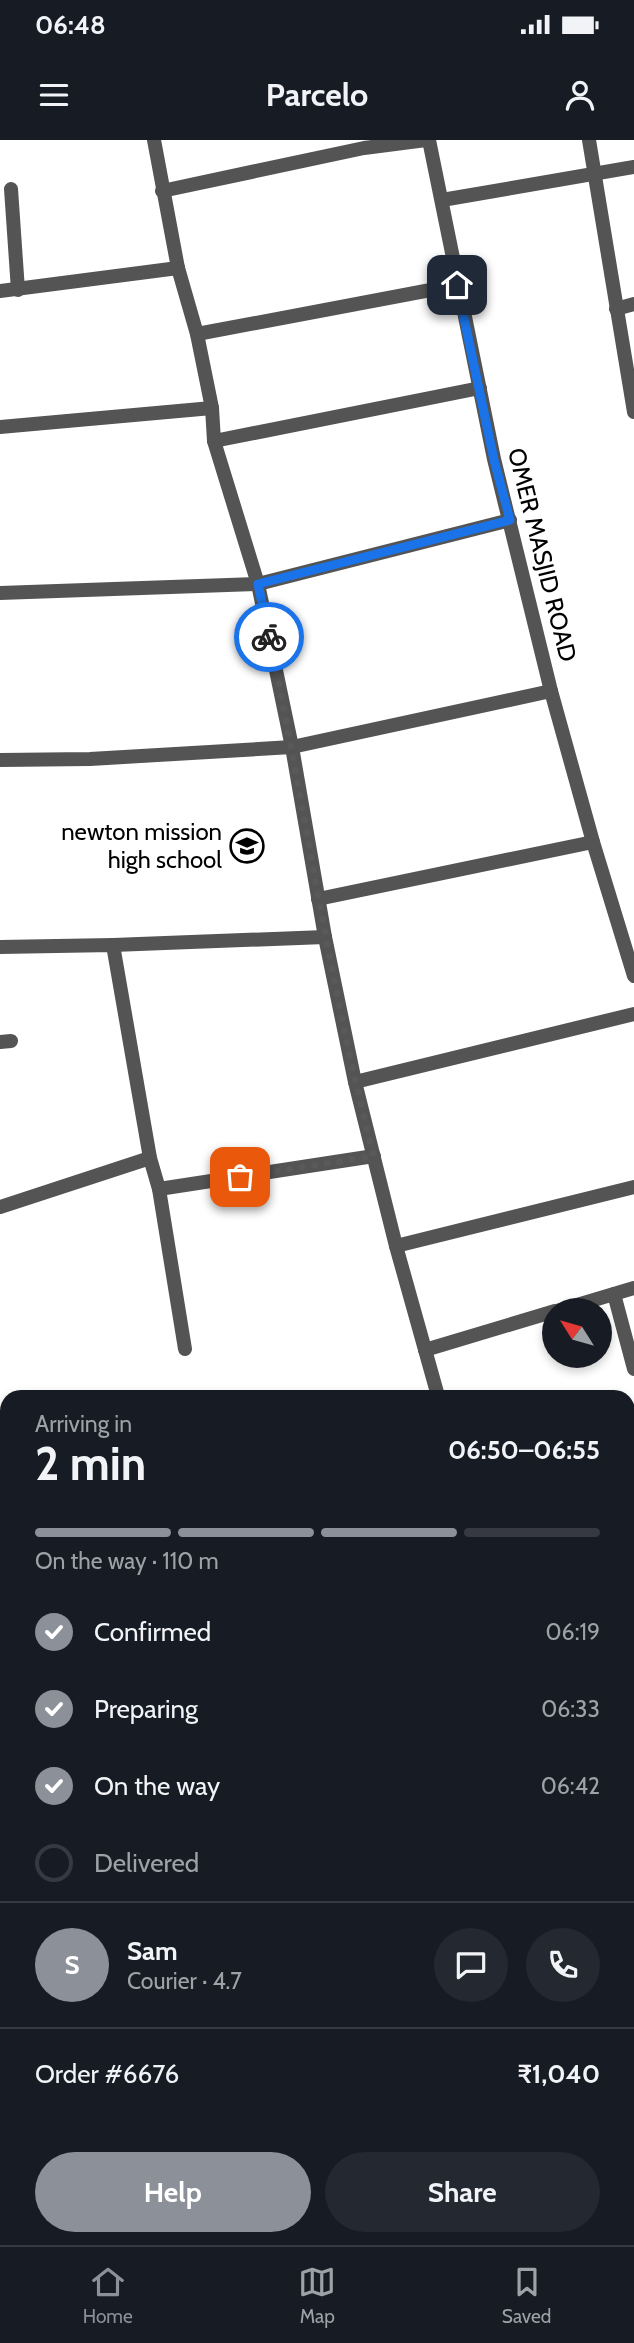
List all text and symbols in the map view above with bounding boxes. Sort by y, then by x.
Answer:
text: 06:48 [35,9,106,41]
text: Parcelo [266,75,368,114]
icon: menu [35,76,73,114]
icon: person [561,76,599,114]
pin [427,255,487,315]
icon: home [438,266,476,304]
street label: OMER MASJID ROAD [502,445,583,665]
courier [234,602,304,672]
icon: bike [250,618,288,656]
place label: newton mission high school [61,817,222,874]
school or university icon: newton mission high school [228,827,266,865]
pin [210,1147,270,1207]
icon: bag [221,1158,259,1196]
north arrow [542,1298,612,1368]
map controls [542,1298,612,1368]
text: Arriving in [35,1410,132,1438]
text: 06:50–06:55 [448,1434,600,1466]
text: 2 min [35,1436,146,1492]
text: On the way · 110 m [35,1547,219,1575]
icon: check [35,1613,73,1651]
text: Confirmed [94,1616,211,1648]
text: 06:19 [546,1618,600,1646]
icon: check [35,1690,73,1728]
text: Preparing [94,1693,198,1725]
text: 06:33 [541,1695,600,1723]
icon: check [35,1767,73,1805]
text: On the way [94,1770,220,1802]
text: 06:42 [541,1772,600,1800]
text: Delivered [94,1847,199,1879]
button: chat [434,1928,508,2002]
button: phone [526,1928,600,2002]
text: Sam [127,1935,178,1967]
text: S [64,1949,80,1981]
text: Courier · 4.7 [127,1967,242,1995]
text: Order #6676 [35,2058,179,2090]
text: ₹1,040 [518,2058,600,2090]
button: Help [35,2152,311,2232]
button: Share [325,2152,600,2232]
tab: Home [83,2263,133,2328]
tab: Map [298,2263,336,2328]
tab: Saved [502,2263,551,2328]

